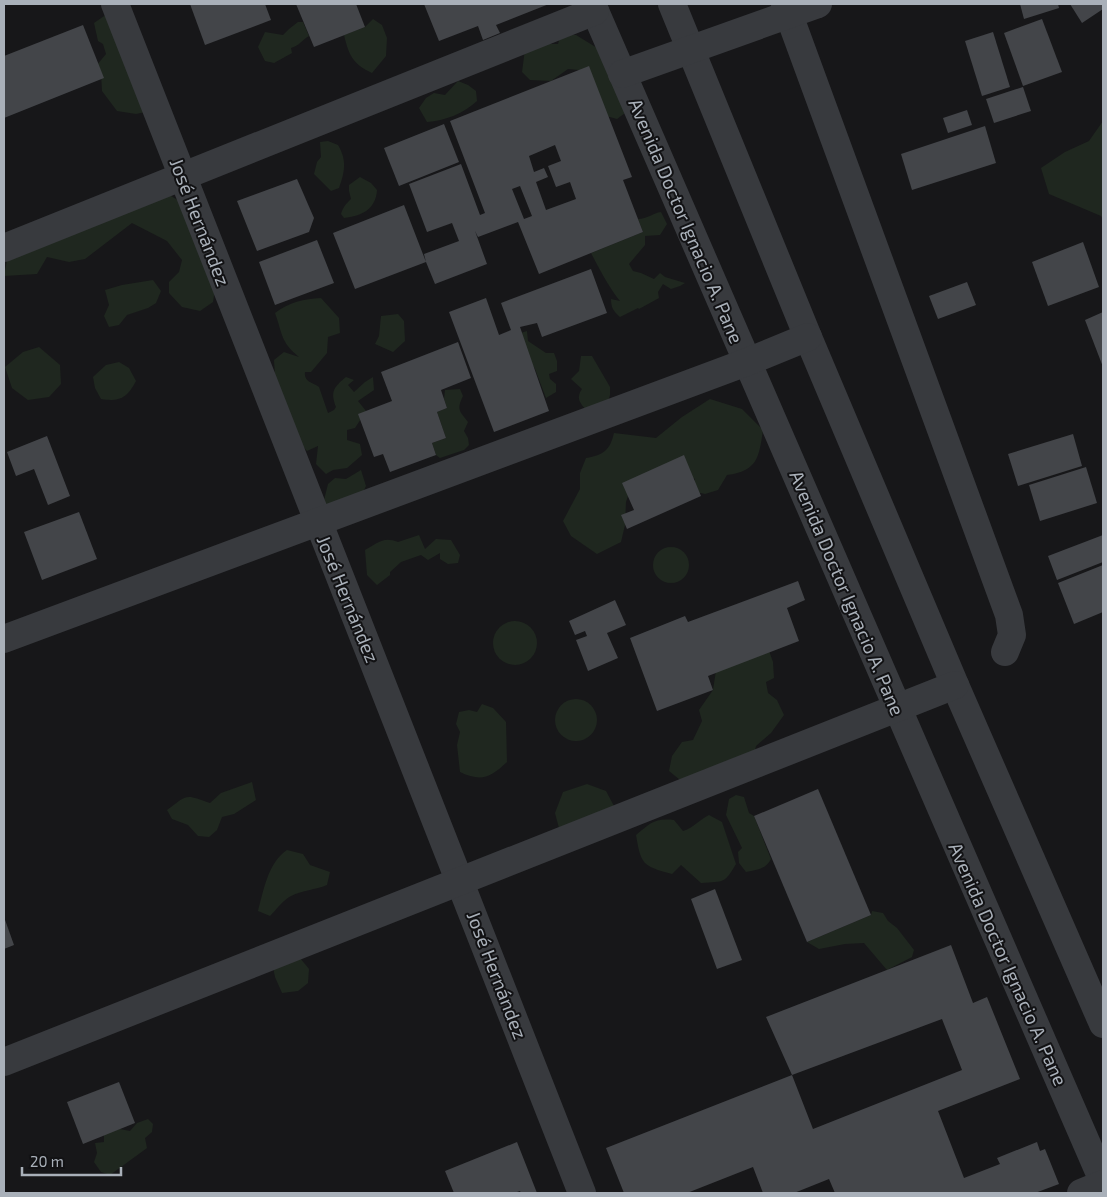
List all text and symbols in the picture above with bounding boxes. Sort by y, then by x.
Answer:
street label: Avenida Doctor Ignacio A. Pane [624,95,749,347]
street label: José Hernández [166,155,235,289]
street label: Avenida Doctor Ignacio A. Pane [785,467,910,719]
street label: José Hernández [312,532,384,666]
street label: Avenida Doctor Ignacio A. Pane [944,839,1073,1089]
street label: José Hernández [463,908,532,1042]
scale bar [22,1144,121,1176]
text: 20 m [30,1152,64,1170]

